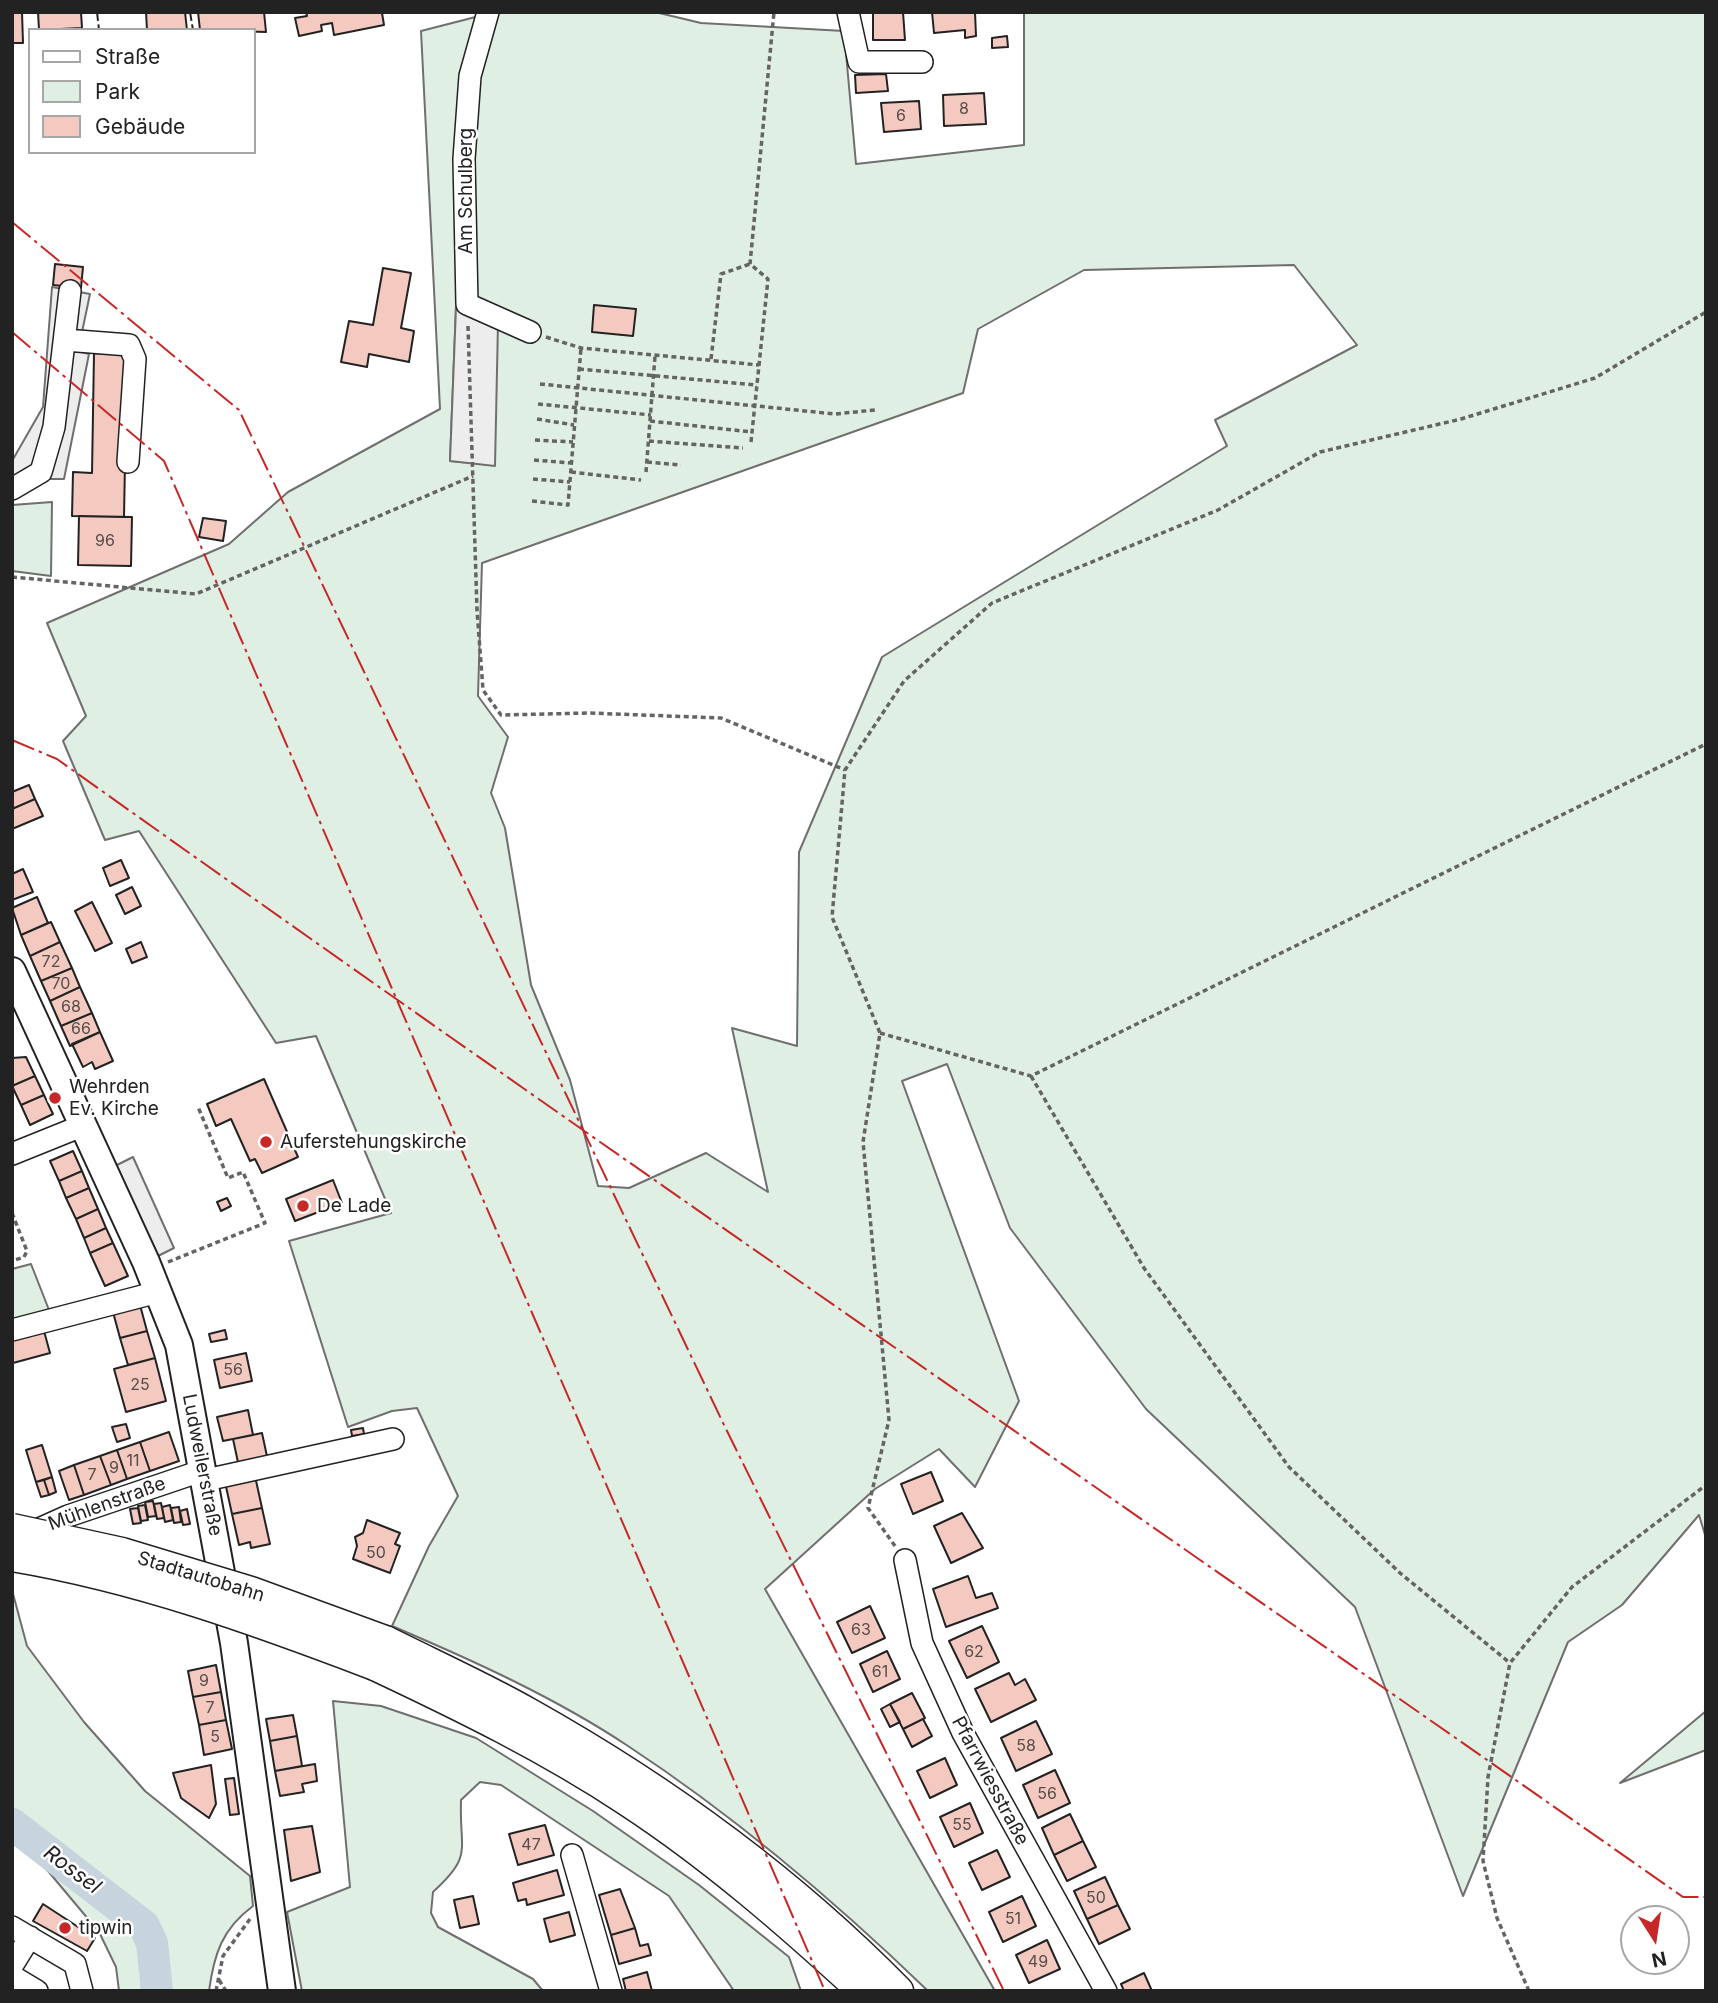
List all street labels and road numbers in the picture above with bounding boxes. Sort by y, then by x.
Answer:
street label: Am Schulberg [455,128,477,254]
street label: Ludweilerstraße [177,1392,227,1538]
street label: Mühlenstraße [45,1472,169,1536]
street label: Stadtautobahn [135,1547,267,1607]
street label: Pfarrwiesstraße [947,1713,1033,1849]

